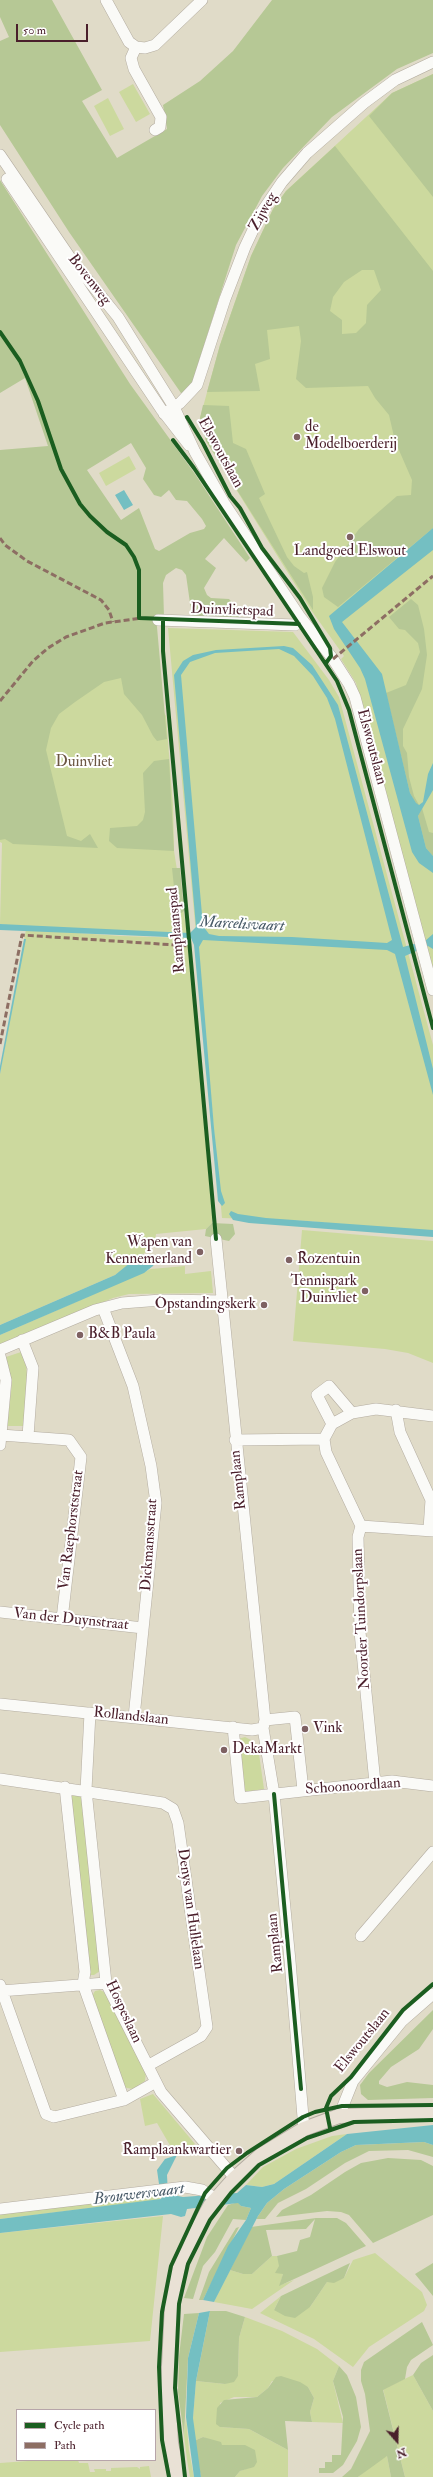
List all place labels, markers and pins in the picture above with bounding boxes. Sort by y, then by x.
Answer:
place label: de Modelboerderij [305,419,397,454]
marker: de Modelboerderij [292,432,302,442]
marker: Landgoed Elswout [345,532,355,542]
place label: Landgoed Elswout [294,543,406,561]
place label: Wapen van Kennemerland [105,1234,192,1269]
marker: Wapen van Kennemerland [195,1247,205,1257]
place label: Rozentuin [297,1251,360,1269]
marker: Rozentuin [284,1255,294,1265]
place label: Tennispark Duinvliet [290,1273,357,1308]
marker: Tennispark Duinvliet [360,1286,370,1296]
place label: Opstandingskerk [155,1296,256,1314]
marker: Opstandingskerk [259,1300,269,1310]
place label: B&B Paula [88,1326,156,1344]
marker: B&B Paula [75,1330,85,1340]
place label: Vink [313,1720,342,1738]
marker: Vink [300,1724,310,1734]
place label: DekaMarkt [232,1741,302,1759]
marker: DekaMarkt [219,1745,229,1755]
place label: Ramplaankwartier [122,2142,231,2160]
marker: Ramplaankwartier [234,2146,244,2156]

